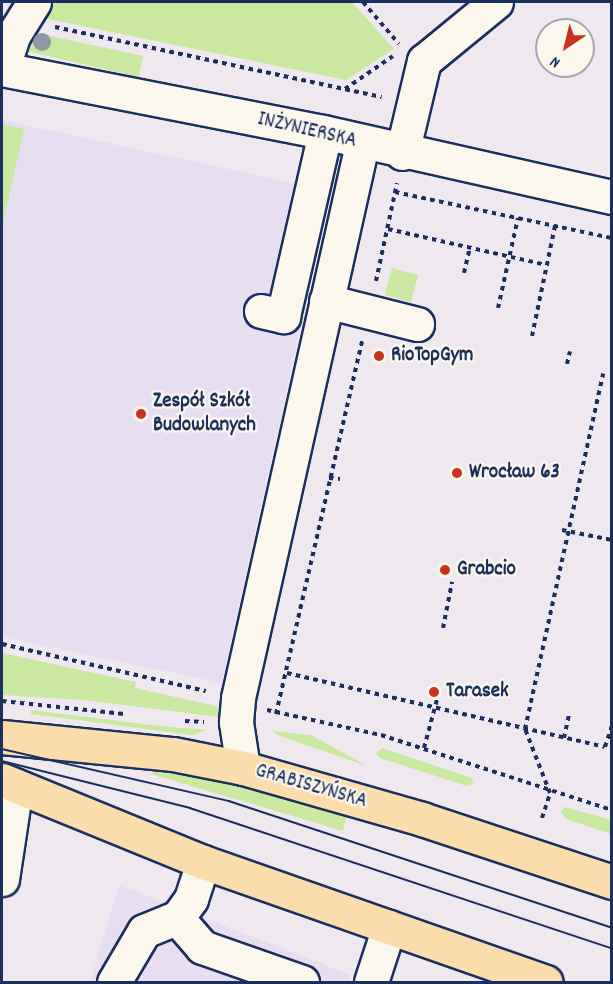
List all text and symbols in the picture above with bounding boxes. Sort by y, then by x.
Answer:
north arrow [535,18,595,78]
text: N [546,50,565,73]
street label: INŻYNIERSKA [255,107,359,155]
place label: RioTopGym [391,343,473,369]
marker: RioTopGym [372,349,386,363]
place label: Zespół Szkół Budowlanych [153,389,256,439]
marker: Zespół Szkół Budowlanych [134,407,148,421]
place label: Wrocław 63 [469,460,560,486]
marker: Wrocław 63 [450,466,464,480]
place label: Grabcio [457,557,516,583]
marker: Grabcio [438,563,452,577]
place label: Tarasek [446,679,509,705]
marker: Tarasek [427,685,441,699]
street label: GRABISZYŃSKA [252,759,370,815]

